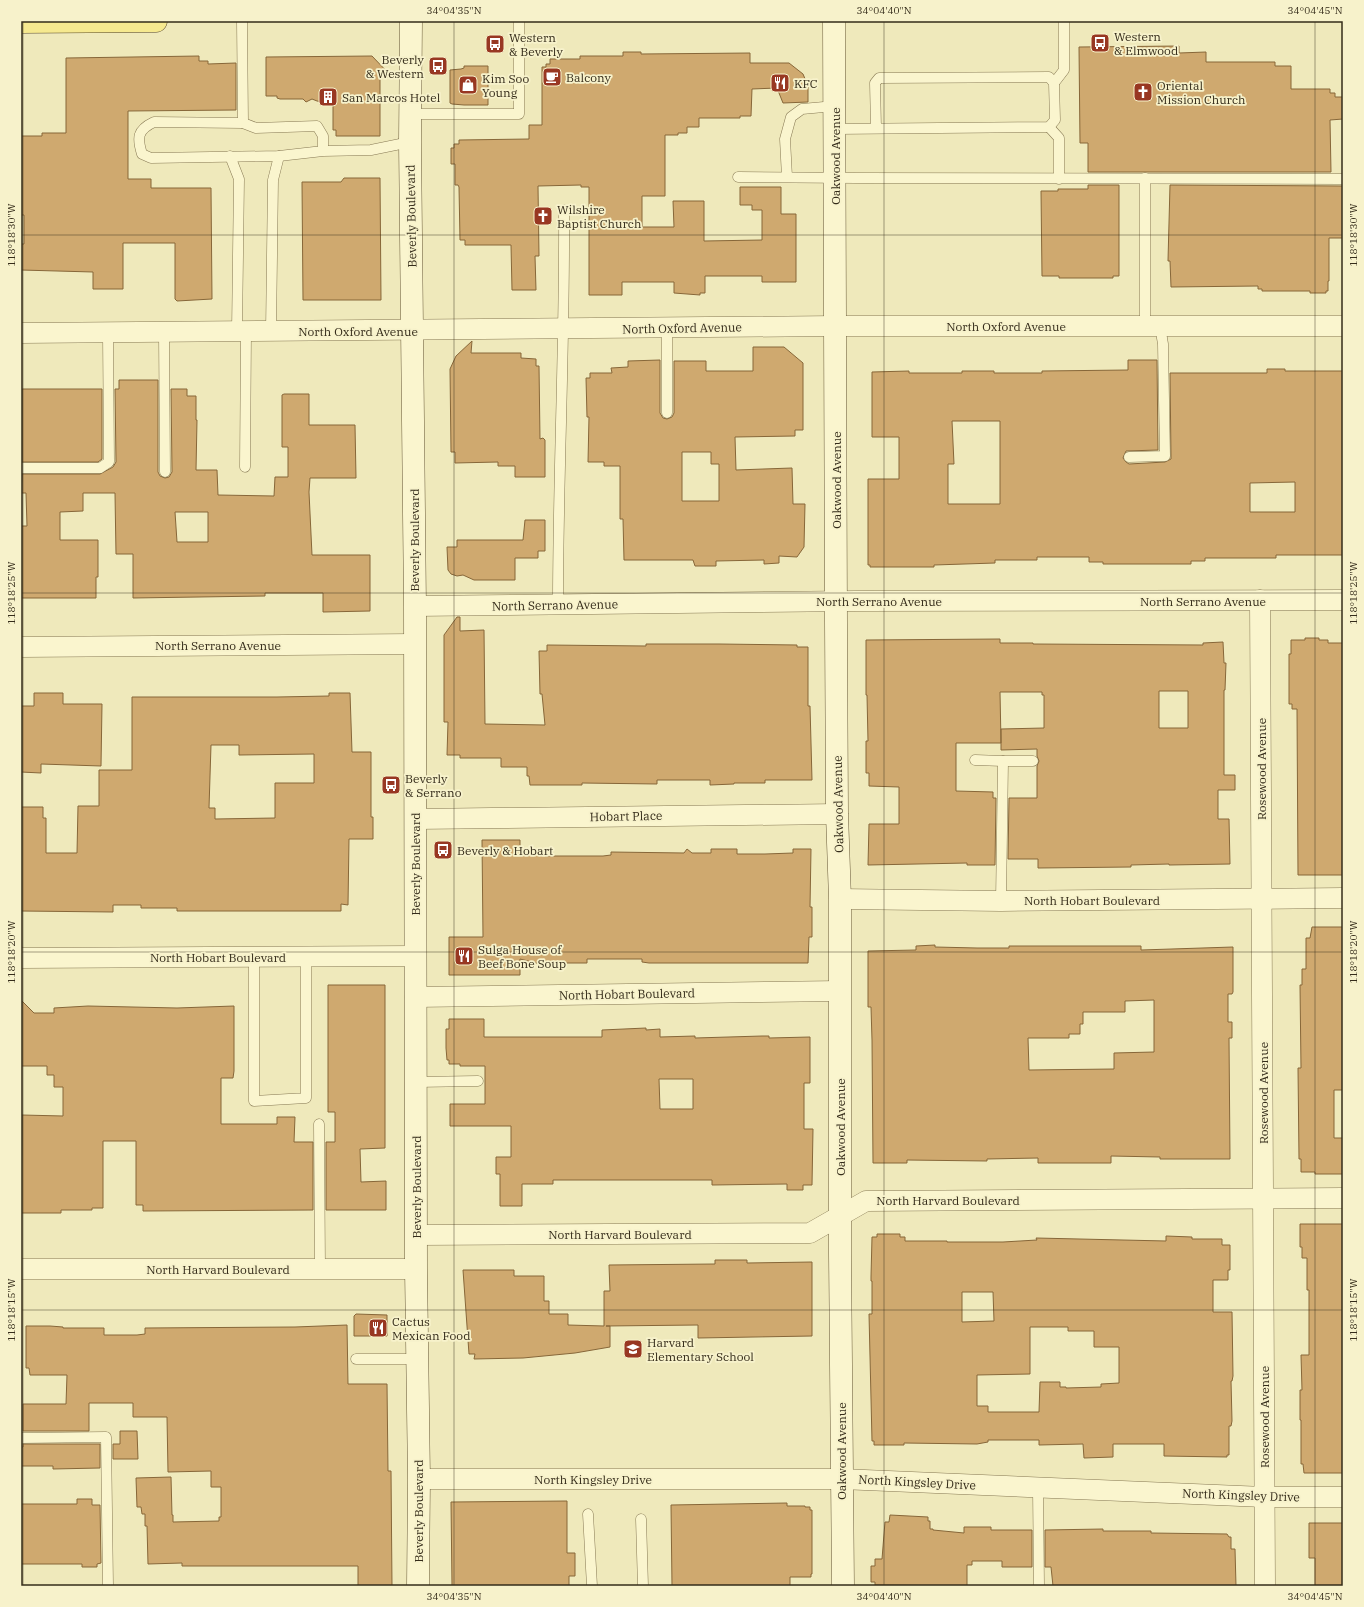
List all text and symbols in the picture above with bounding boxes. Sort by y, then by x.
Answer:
text: 34°04'35"N [427,4,482,17]
text: 34°04'40"N [857,4,912,17]
text: 34°04'45"N [1288,4,1343,17]
place label: Western & Elmwood [1114,29,1178,58]
place label: Western & Beverly [509,30,563,59]
bus stop icon: Western & Elmwood [1089,32,1111,54]
bus stop icon: Western & Beverly [484,33,506,55]
place label: Beverly & Western [366,52,425,81]
bus stop icon: Beverly & Western [427,55,449,77]
cafe icon: Balcony [541,66,563,88]
place label: Balcony [566,70,612,85]
place label: Kim Soo Young [482,71,529,100]
restaurant icon: KFC [769,72,791,94]
shop icon: Kim Soo Young [457,74,479,96]
place label: KFC [794,76,818,91]
place label: Oriental Mission Church [1157,78,1246,107]
church icon: Oriental Mission Church [1132,81,1154,103]
building icon: San Marcos Hotel [317,86,339,108]
place label: San Marcos Hotel [342,90,441,105]
street label: Oakwood Avenue [828,107,843,205]
street label: Beverly Boulevard [403,164,419,268]
place label: Wilshire Baptist Church [557,202,642,231]
text: 118°18'30"W [5,203,18,267]
text: 118°18'30"W [1347,203,1360,267]
church icon: Wilshire Baptist Church [532,205,554,227]
street label: North Oxford Avenue [622,319,742,337]
street label: North Oxford Avenue [946,319,1066,334]
street label: North Oxford Avenue [298,324,418,339]
street label: Oakwood Avenue [829,431,844,529]
street label: Beverly Boulevard [407,489,422,592]
text: 118°18'25"W [5,561,18,625]
text: 118°18'25"W [1347,561,1360,625]
street label: North Serrano Avenue [816,594,942,609]
street label: North Serrano Avenue [1140,594,1266,609]
street label: North Serrano Avenue [492,596,618,614]
street label: North Serrano Avenue [155,638,281,653]
street label: Rosewood Avenue [1254,718,1269,820]
street label: Oakwood Avenue [830,755,846,853]
place label: Beverly & Serrano [405,771,462,800]
bus stop icon: Beverly & Serrano [380,774,402,796]
street label: Hobart Place [590,808,662,824]
street label: Beverly Boulevard [408,813,423,916]
bus stop icon: Beverly & Hobart [432,839,454,861]
place label: Beverly & Hobart [457,843,553,858]
street label: North Hobart Boulevard [1024,893,1160,908]
text: 118°18'20"W [5,920,18,984]
text: 118°18'20"W [1347,920,1360,984]
place label: Sulga House of Beef Bone Soup [478,942,566,971]
restaurant icon: Sulga House of Beef Bone Soup [453,945,475,967]
street label: North Hobart Boulevard [150,950,286,965]
street label: North Hobart Boulevard [559,985,695,1003]
street label: Rosewood Avenue [1256,1042,1271,1144]
street label: Oakwood Avenue [833,1078,848,1176]
street label: Beverly Boulevard [409,1136,424,1239]
street label: North Harvard Boulevard [876,1193,1020,1208]
street label: North Harvard Boulevard [548,1227,692,1242]
street label: North Harvard Boulevard [146,1262,290,1277]
text: 118°18'15"W [5,1278,18,1342]
text: 118°18'15"W [1347,1278,1360,1342]
place label: Cactus Mexican Food [392,1314,471,1343]
restaurant icon: Cactus Mexican Food [367,1317,389,1339]
place label: Harvard Elementary School [647,1335,754,1364]
school or university icon: Harvard Elementary School [622,1338,644,1360]
street label: Rosewood Avenue [1257,1366,1272,1468]
street label: Oakwood Avenue [834,1402,849,1500]
street label: Beverly Boulevard [411,1460,426,1563]
street label: North Kingsley Drive [858,1471,976,1493]
street label: North Kingsley Drive [534,1472,652,1487]
street label: North Kingsley Drive [1182,1485,1300,1505]
text: 34°04'35"N [427,1590,482,1603]
text: 34°04'40"N [857,1590,912,1603]
text: 34°04'45"N [1288,1590,1343,1603]

